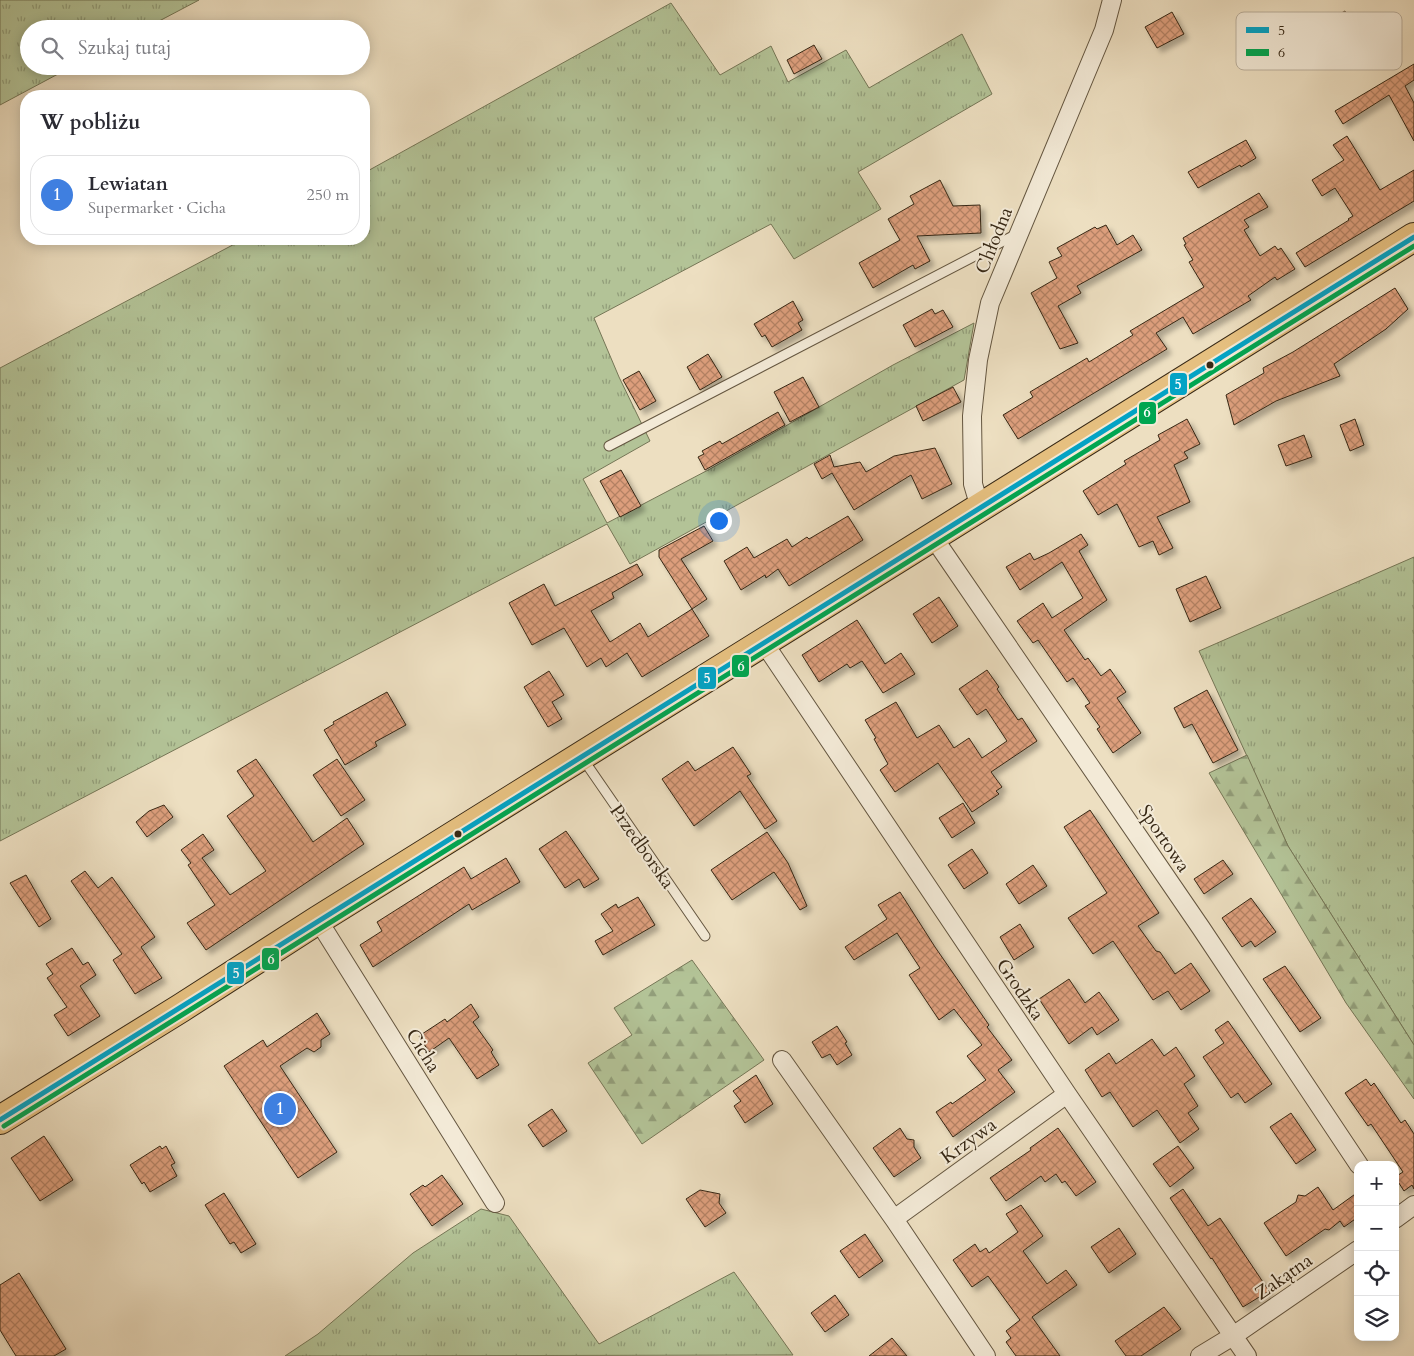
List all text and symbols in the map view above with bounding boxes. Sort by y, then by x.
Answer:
legend [1236,12,1402,70]
search box [20,20,370,75]
text: 5 [1278,21,1285,40]
icon: search [38,34,66,62]
text: Szukaj tutaj [78,35,171,61]
text: 6 [1278,43,1285,62]
text: W pobliżu [40,108,141,137]
text: Lewiatan [88,171,168,197]
text: 1 [53,184,61,206]
text: 250 m [307,184,349,206]
text: Supermarket · Cicha [88,197,226,219]
street label: Chłodna [969,203,1019,278]
unlabelled marker [1205,360,1215,370]
line badge: 5 [1169,372,1188,396]
text: 5 [1174,375,1182,394]
line badge: 6 [1138,401,1157,425]
text: 6 [1143,403,1151,422]
your location [706,508,732,534]
line badge: 6 [731,654,750,678]
text: 6 [737,657,745,676]
line badge: 5 [697,666,717,690]
text: 5 [703,669,711,688]
street label: Przedborska [604,799,681,894]
street label: Sportowa [1132,800,1196,878]
unlabelled marker [453,829,463,839]
line badge: 6 [261,947,280,971]
text: 6 [267,950,275,969]
street label: Grodzka [990,954,1050,1026]
line badge: 5 [226,961,245,985]
text: 5 [232,964,240,983]
street label: Cicha [400,1024,447,1077]
pin: 1 [264,1090,296,1128]
street label: Krzywa [935,1112,1002,1170]
map controls [1354,1161,1399,1341]
button: + [1354,1161,1399,1206]
button: − [1354,1206,1399,1251]
street label: Zakątna [1249,1248,1318,1306]
button: locate [1354,1251,1399,1296]
button: layers [1354,1296,1399,1341]

